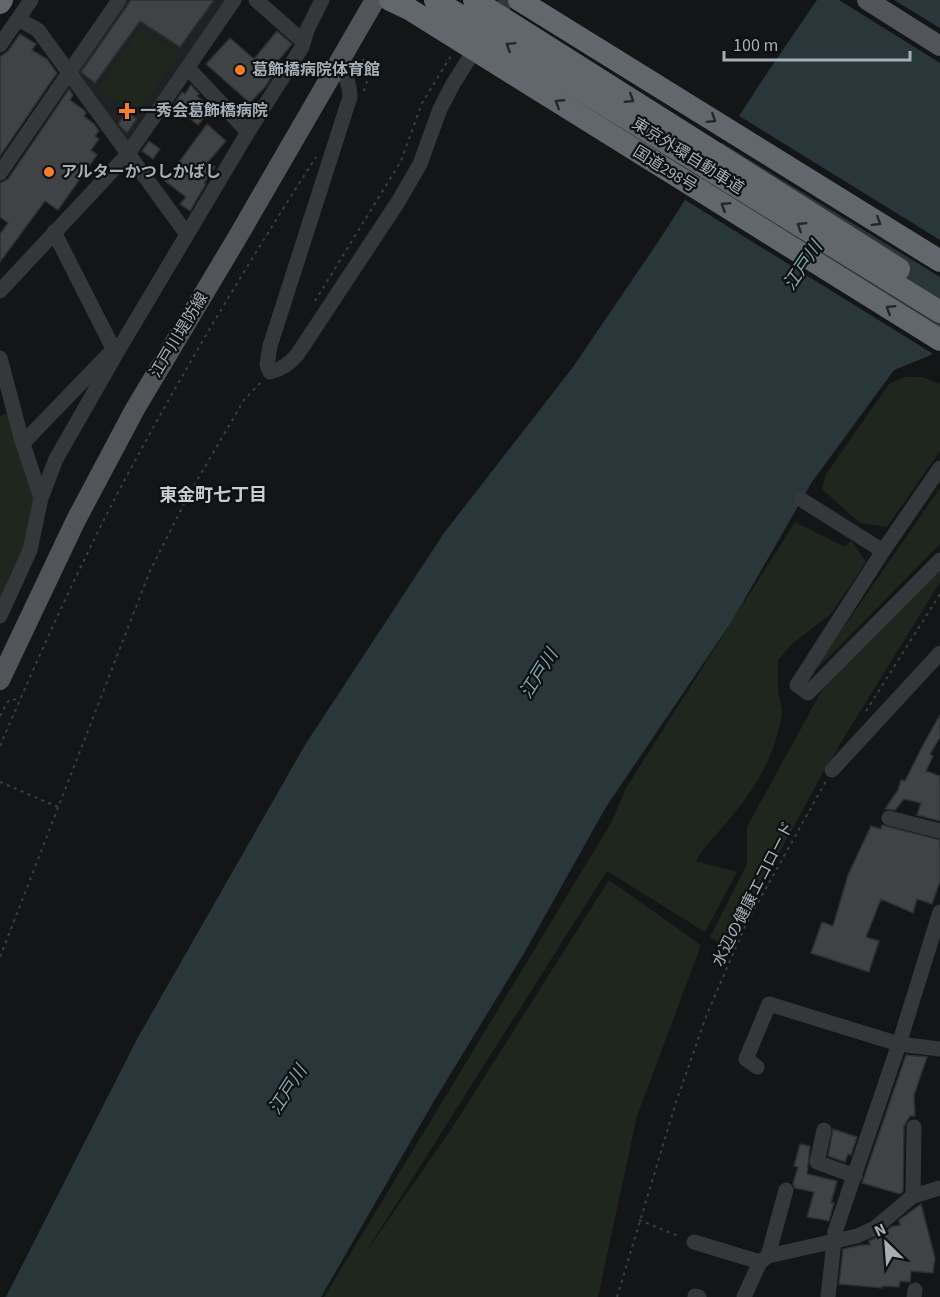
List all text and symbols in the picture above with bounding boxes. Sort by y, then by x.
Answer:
scale bar [724,24,910,62]
text: 100 m [733,33,778,58]
one-way arrow [506,42,516,54]
place label: 葛飾橋病院体育館 [252,59,380,81]
marker: 葛飾橋病院体育館 [233,63,247,77]
one-way arrow [624,91,634,103]
one-way arrow [555,98,565,110]
place label: 一秀会葛飾橋病院 [140,100,268,122]
marker: 一秀会葛飾橋病院 [118,102,136,120]
one-way arrow [706,112,716,124]
street label: 東京外環自動車道 [628,113,748,199]
street label: 国道298号 [629,141,701,197]
place label: アルターかつしかばし [61,161,221,183]
marker: アルターかつしかばし [42,165,56,179]
one-way arrow [721,201,731,213]
one-way arrow [871,215,881,227]
one-way arrow [797,222,807,234]
water label: 江戸川 [778,235,830,295]
street label: 江戸川堤防線 [145,288,213,382]
one-way arrow [886,304,896,316]
district label: 東金町七丁目 [159,483,267,508]
water label: 江戸川 [514,643,565,704]
street label: 水辺の健康エコロード [707,818,799,970]
water label: 江戸川 [263,1059,314,1119]
north arrow [856,1213,916,1273]
text: N [871,1218,890,1243]

